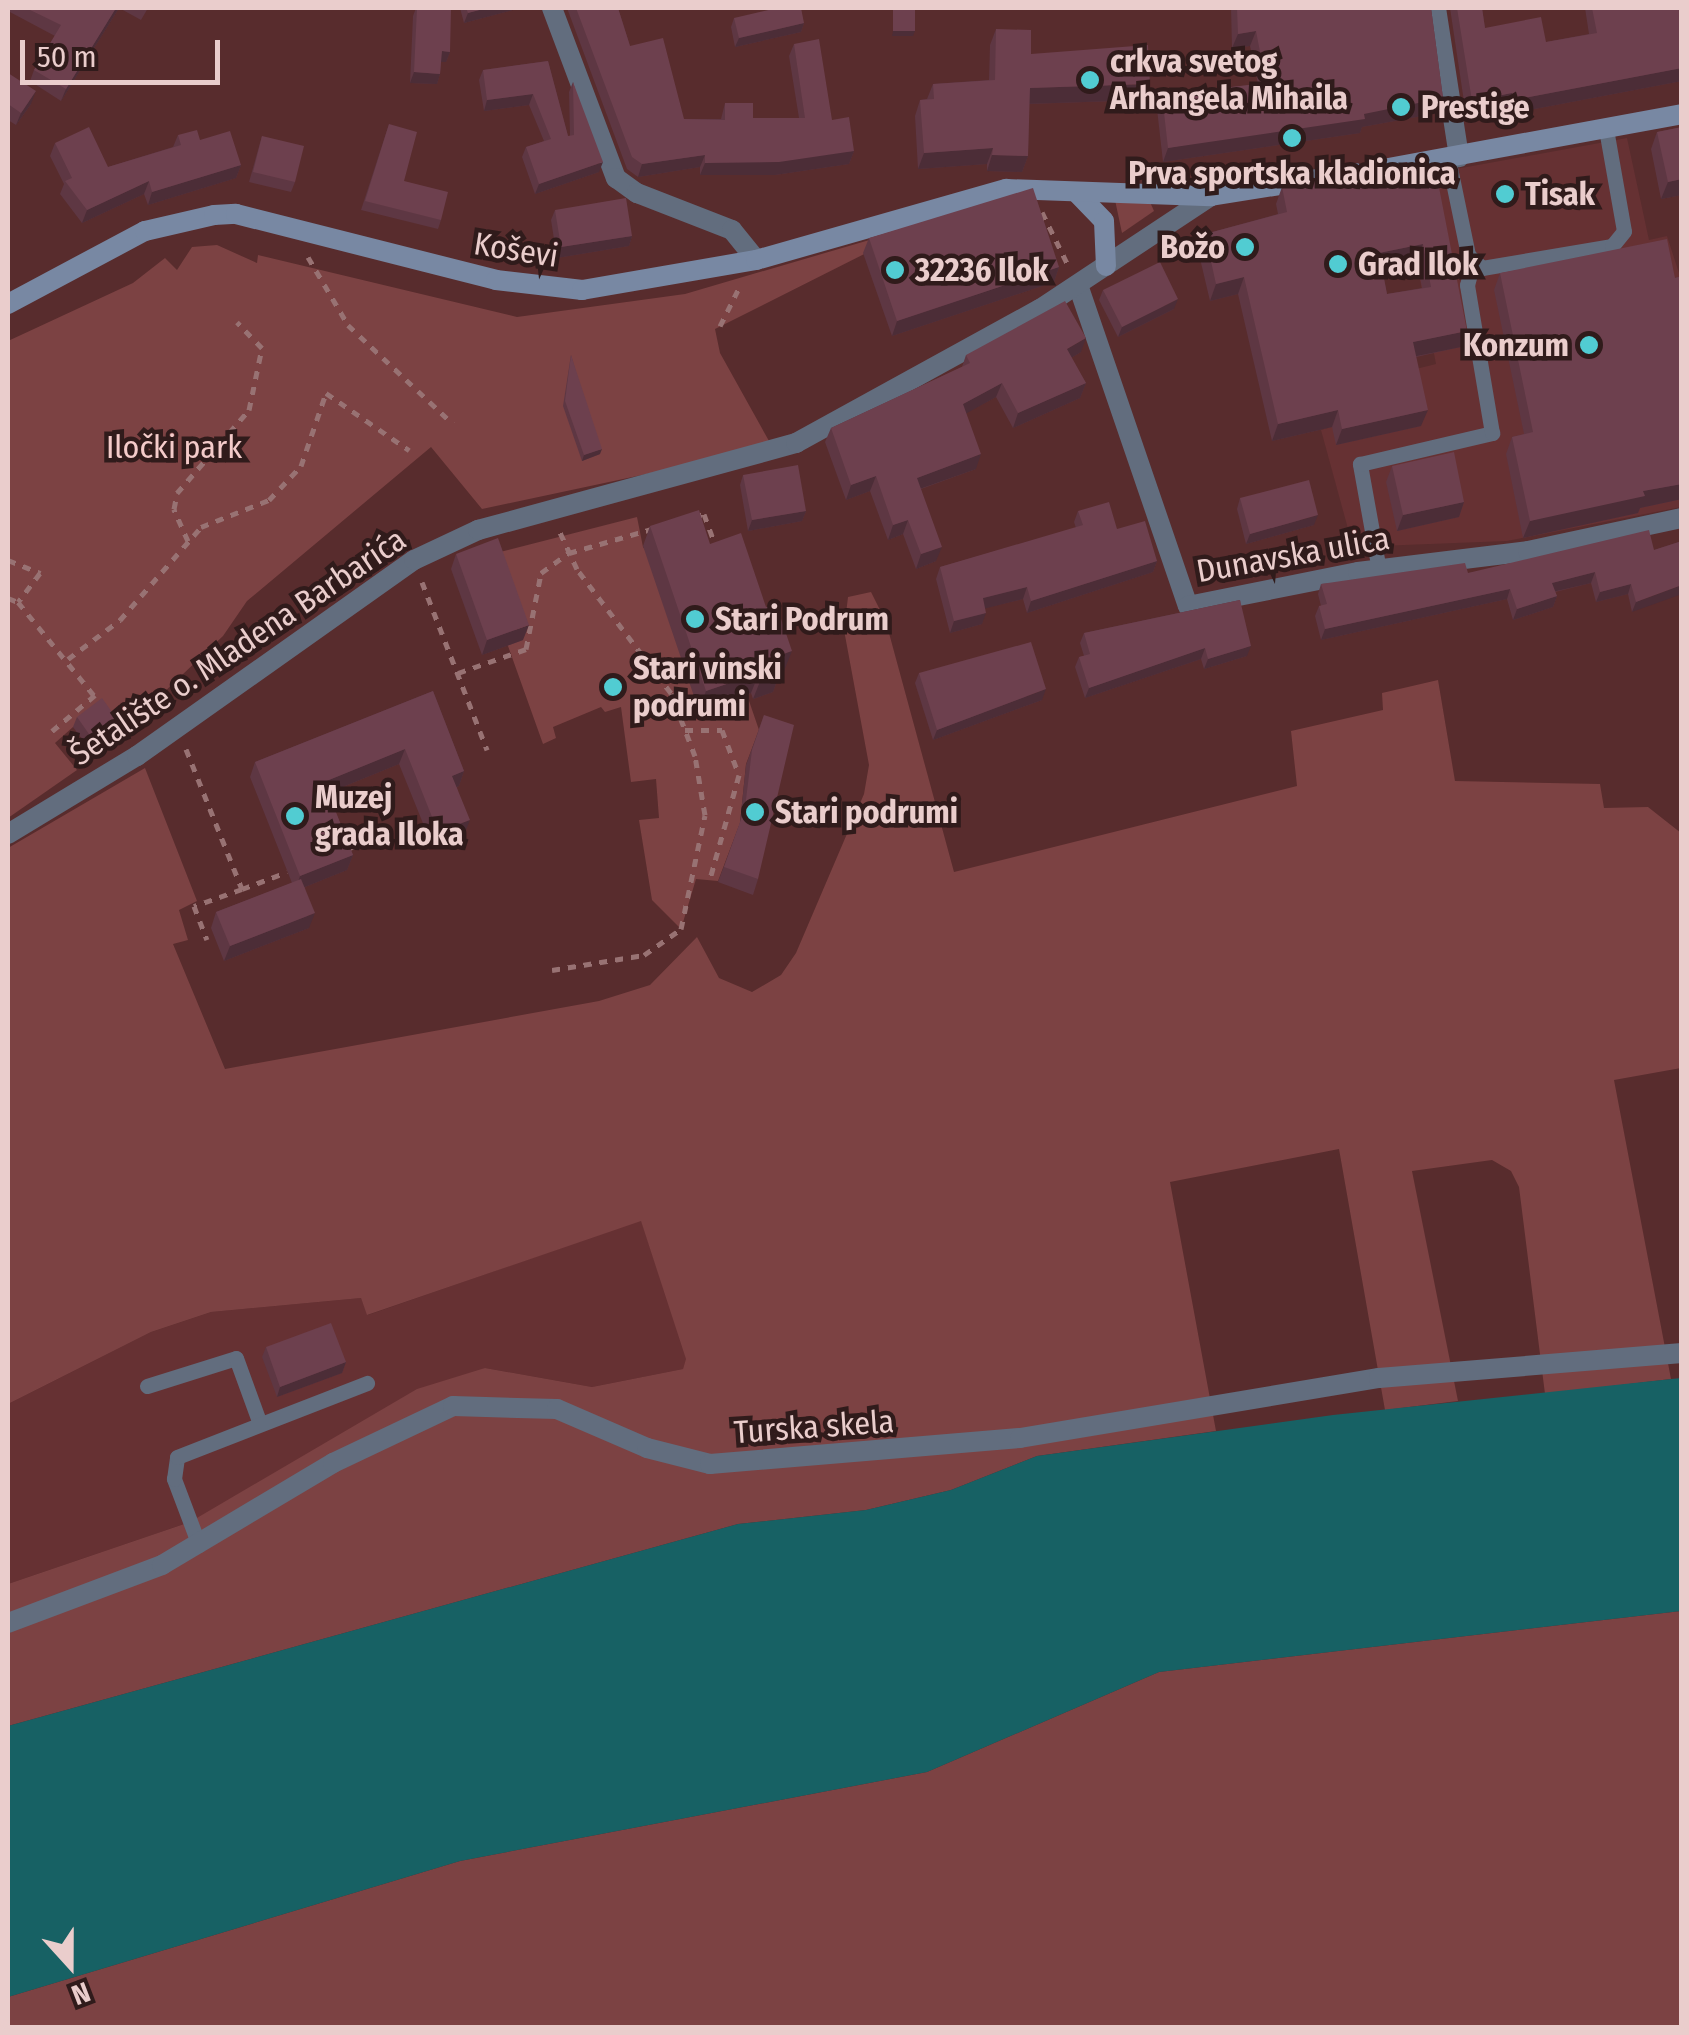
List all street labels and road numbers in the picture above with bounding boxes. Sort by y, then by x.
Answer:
street label: Koševi [471,224,561,276]
street label: Dunavska ulica [1194,519,1392,591]
street label: Šetalište o. Mladena Barbarića [63,520,413,774]
street label: Turska skela [733,1402,895,1452]

